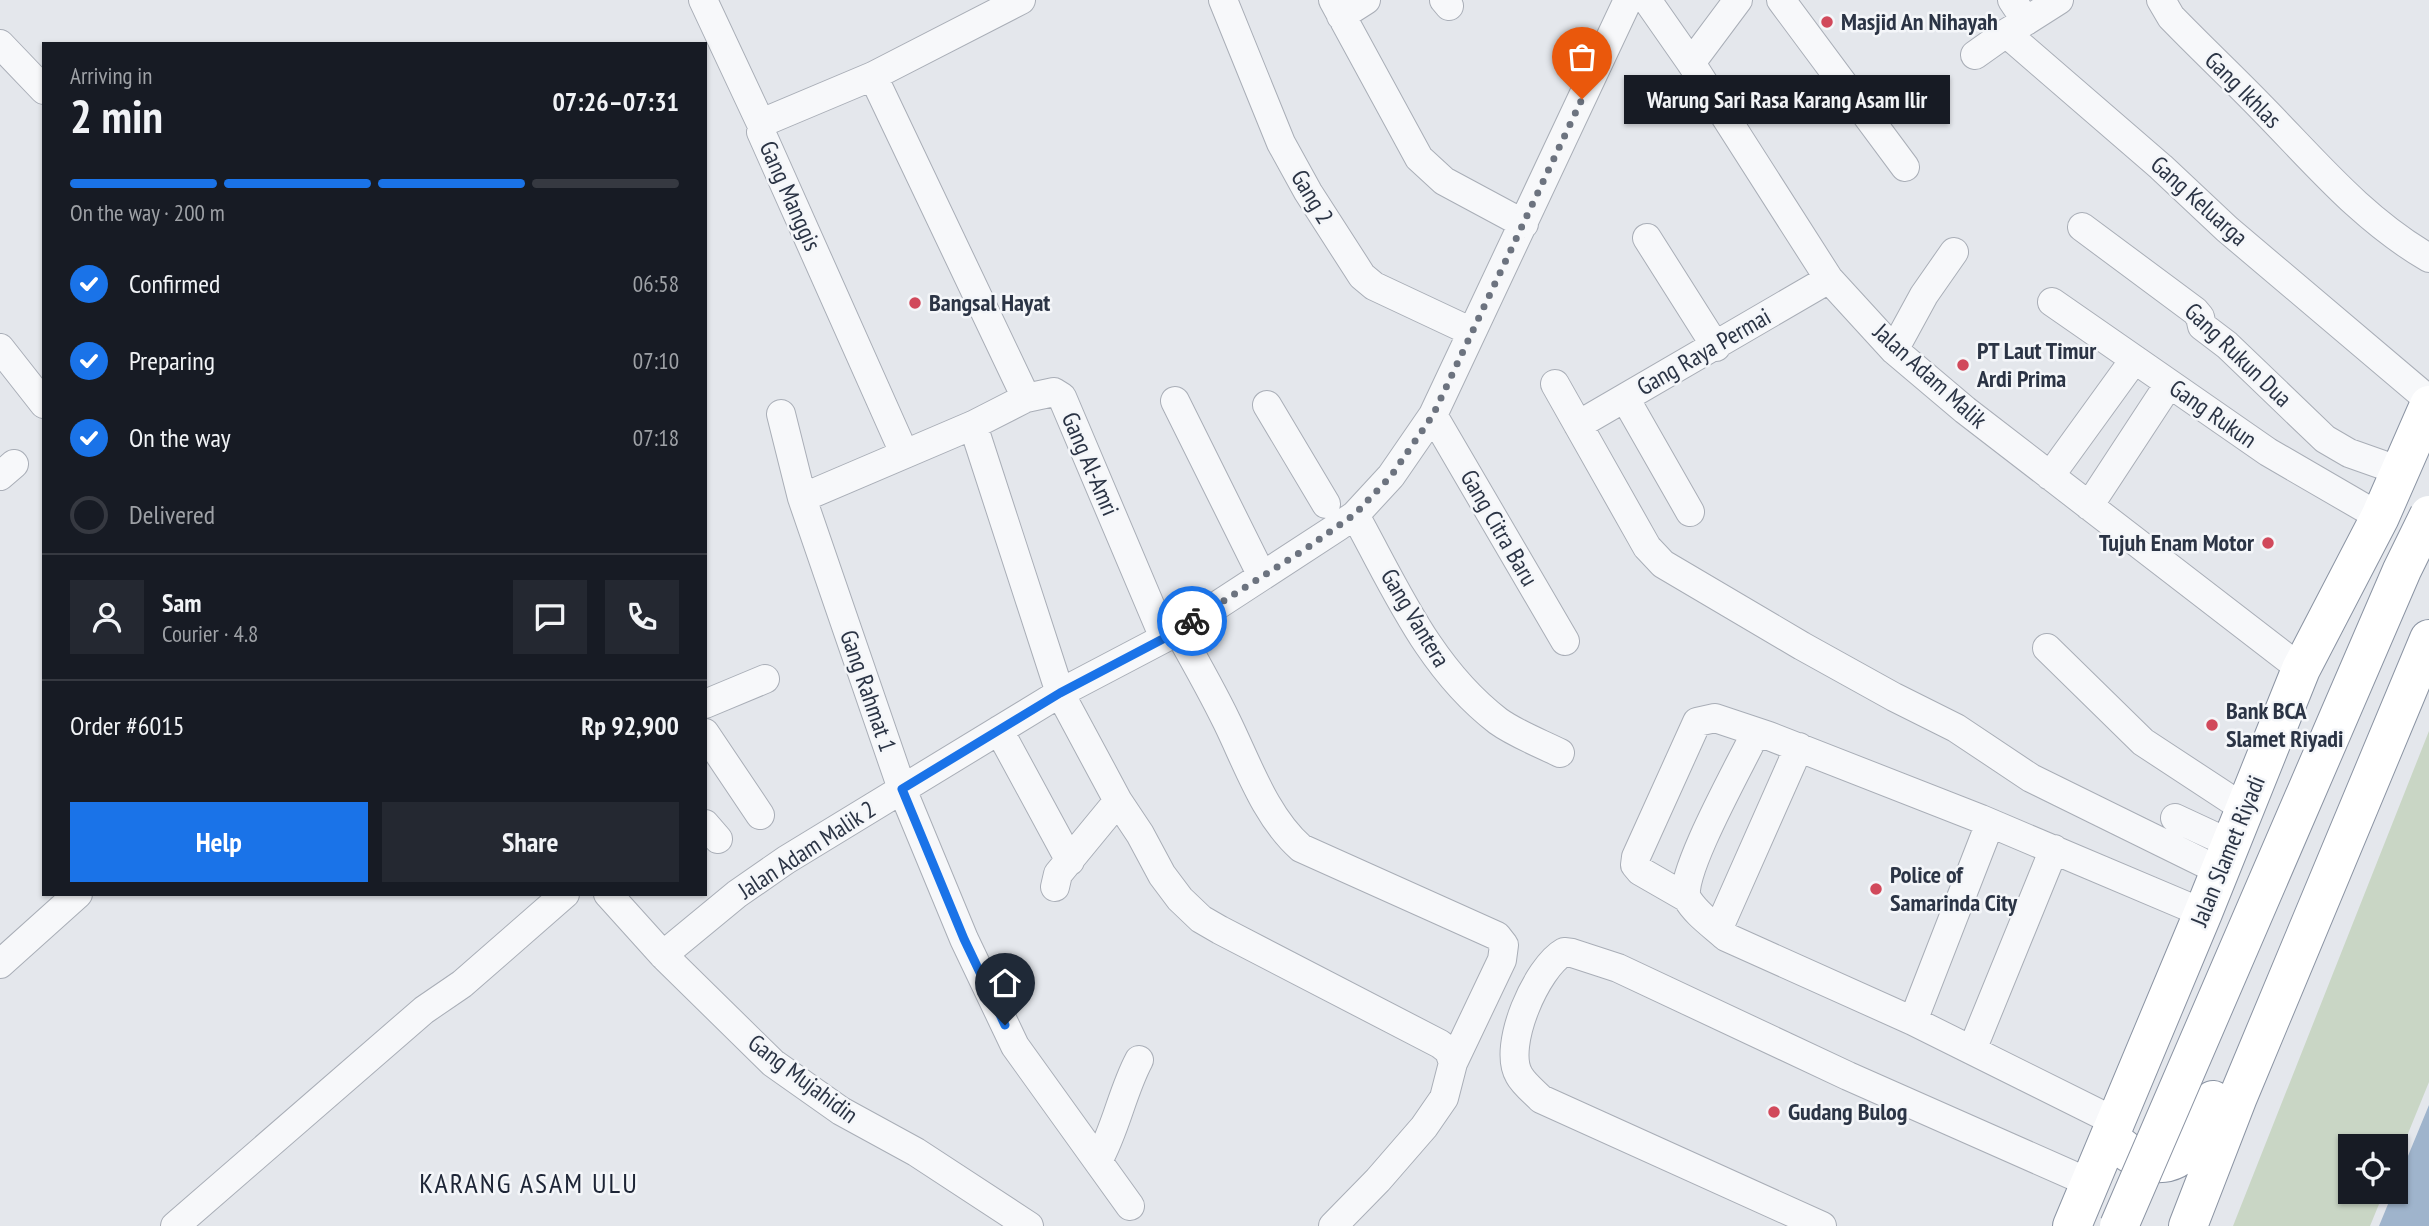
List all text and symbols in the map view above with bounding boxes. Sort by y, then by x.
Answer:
place label: Masjid An Nihayah [1841,6,1998,37]
marker: Masjid An Nihayah [1819,14,1835,30]
pin [1552,27,1612,99]
icon: bag [1563,38,1601,76]
street label: Gang Ikhlas [2198,45,2288,135]
text: Arriving in [70,61,152,90]
callout: Warung Sari Rasa Karang Asam Ilir [1624,74,1950,124]
text: 07:26–07:31 [552,85,679,118]
text: Warung Sari Rasa Karang Asam Ilir [1647,85,1927,114]
text: 2 min [70,86,163,146]
street label: Gang Manggis [753,136,828,255]
street label: Gang Keluarga [2144,149,2254,252]
street label: Gang 2 [1284,164,1341,230]
text: On the way · 200 m [70,198,225,227]
icon: check [70,265,108,303]
text: Confirmed [129,267,220,300]
text: 06:58 [633,269,679,298]
place label: Bangsal Hayat [929,287,1050,318]
marker: Bangsal Hayat [907,295,923,311]
street label: Gang Rukun Dua [2179,297,2297,413]
street label: Gang Raya Permai [1631,301,1776,402]
street label: Jalan Adam Malik [1866,316,1994,435]
place label: PT Laut Timur Ardi Prima [1976,335,2097,394]
icon: check [70,342,108,380]
text: Preparing [129,344,215,377]
text: 07:10 [633,346,679,375]
marker: PT Laut Timur Ardi Prima [1955,357,1971,373]
street label: Gang Rukun [2164,374,2262,454]
street label: Gang Al-Amri [1055,407,1126,520]
icon: check [70,419,108,457]
text: On the way [129,421,231,454]
text: 07:18 [633,423,679,452]
street label: Gang Citra Baru [1454,464,1545,592]
text: Delivered [129,498,215,531]
place label: Tujuh Enam Motor [2099,527,2255,558]
marker: Tujuh Enam Motor [2260,535,2276,551]
street label: Gang Vantera [1374,563,1457,673]
button: person [70,580,144,654]
button: chat [513,580,587,654]
button: phone [605,580,679,654]
text: Sam [162,586,201,619]
courier [1157,586,1227,656]
icon: bike [1173,602,1211,640]
text: Courier · 4.8 [162,619,258,648]
street label: Gang Rahmat 1 [833,626,904,756]
place label: Bank BCA Slamet Riyadi [2226,695,2343,754]
text: Order #6015 [70,709,185,742]
text: Rp 92,900 [581,709,679,742]
marker: Bank BCA Slamet Riyadi [2204,717,2220,733]
street label: Jalan Slamet Riyadi [2183,771,2272,932]
street label: Jalan Adam Malik 2 [731,794,881,906]
button: Help [70,802,368,882]
button: Share [382,802,679,882]
place label: Police of Samarinda City [1890,859,2018,918]
marker: Police of Samarinda City [1868,881,1884,897]
pin [975,953,1035,1025]
icon: home [986,964,1024,1002]
street label: Gang Mujahidin [742,1027,864,1130]
place label: Gudang Bulog [1788,1096,1907,1127]
marker: Gudang Bulog [1766,1104,1782,1120]
map controls [2338,1134,2408,1204]
button: locate [2338,1134,2408,1204]
district label: KARANG ASAM ULU [419,1164,639,1201]

